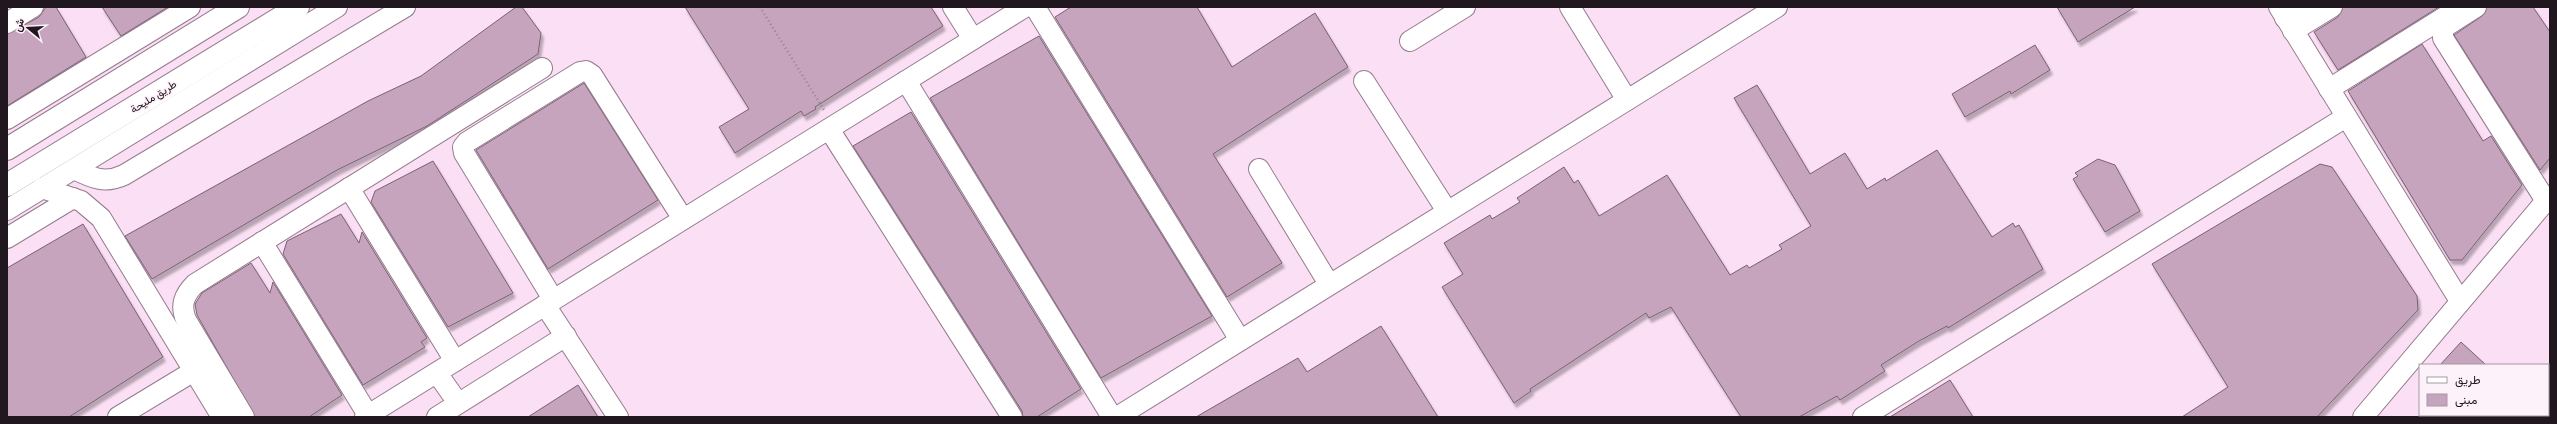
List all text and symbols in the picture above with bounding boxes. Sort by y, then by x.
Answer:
north arrow [8,8,48,48]
text: ش [10,16,27,33]
street label: طريق مليحة [128,77,179,116]
legend [2419,364,2549,416]
text: طريق [2455,372,2481,388]
text: مبنى [2455,392,2477,408]

